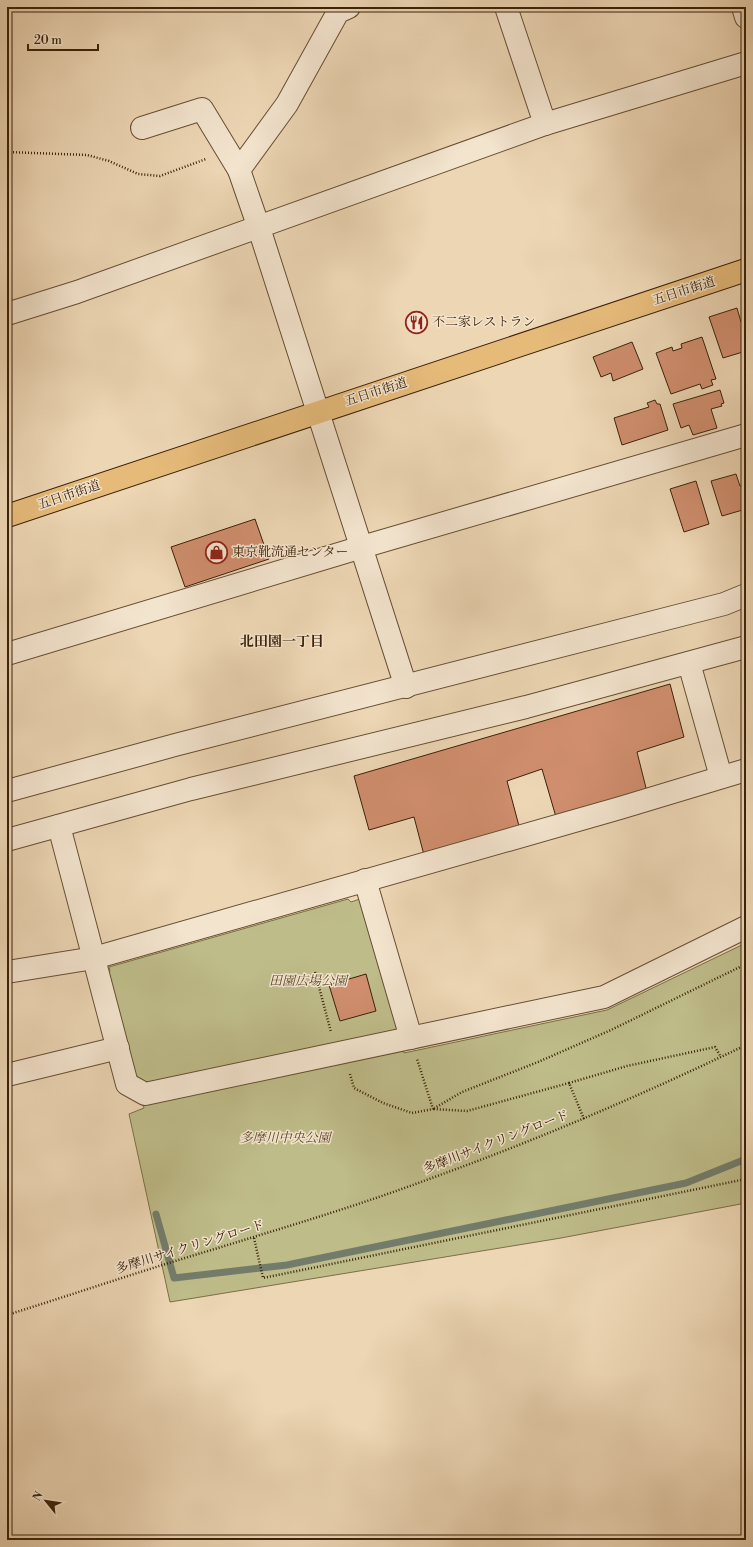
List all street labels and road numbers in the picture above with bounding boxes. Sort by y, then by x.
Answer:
street label: 五日市街道 [651,273,717,309]
street label: 五日市街道 [343,374,409,410]
street label: 五日市街道 [36,477,102,513]
street label: 多摩川サイクリングロード [421,1107,571,1177]
street label: 多摩川サイクリングロード [114,1217,266,1277]

